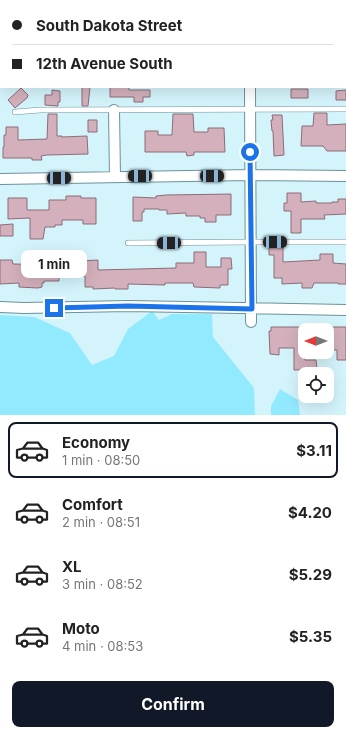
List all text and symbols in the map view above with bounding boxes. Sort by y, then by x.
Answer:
text: South Dakota Street [36,16,182,35]
text: 12th Avenue South [36,54,173,73]
route start [241,143,259,161]
car [128,170,152,182]
car [200,170,224,182]
car [47,172,71,184]
car [263,236,287,248]
car [157,237,181,249]
callout: 1 min [21,250,87,278]
text: 1 min [38,256,70,272]
route end [45,299,63,317]
north arrow [298,323,334,359]
map controls [298,323,334,403]
button: locate [298,367,334,403]
icon: car [14,432,50,468]
text: Economy [62,433,130,452]
text: $3.11 [296,441,332,460]
text: 1 min · 08:50 [62,452,140,468]
icon: car [14,494,50,530]
text: Comfort [62,495,123,514]
text: $4.20 [288,503,332,522]
text: 2 min · 08:51 [62,514,140,530]
icon: car [14,556,50,592]
text: XL [62,557,82,576]
text: $5.29 [289,565,332,584]
text: 3 min · 08:52 [62,576,143,592]
icon: car [14,618,50,654]
text: Moto [62,619,100,638]
text: $5.35 [289,627,332,646]
text: 4 min · 08:53 [62,638,143,654]
button: Confirm [12,681,334,727]

